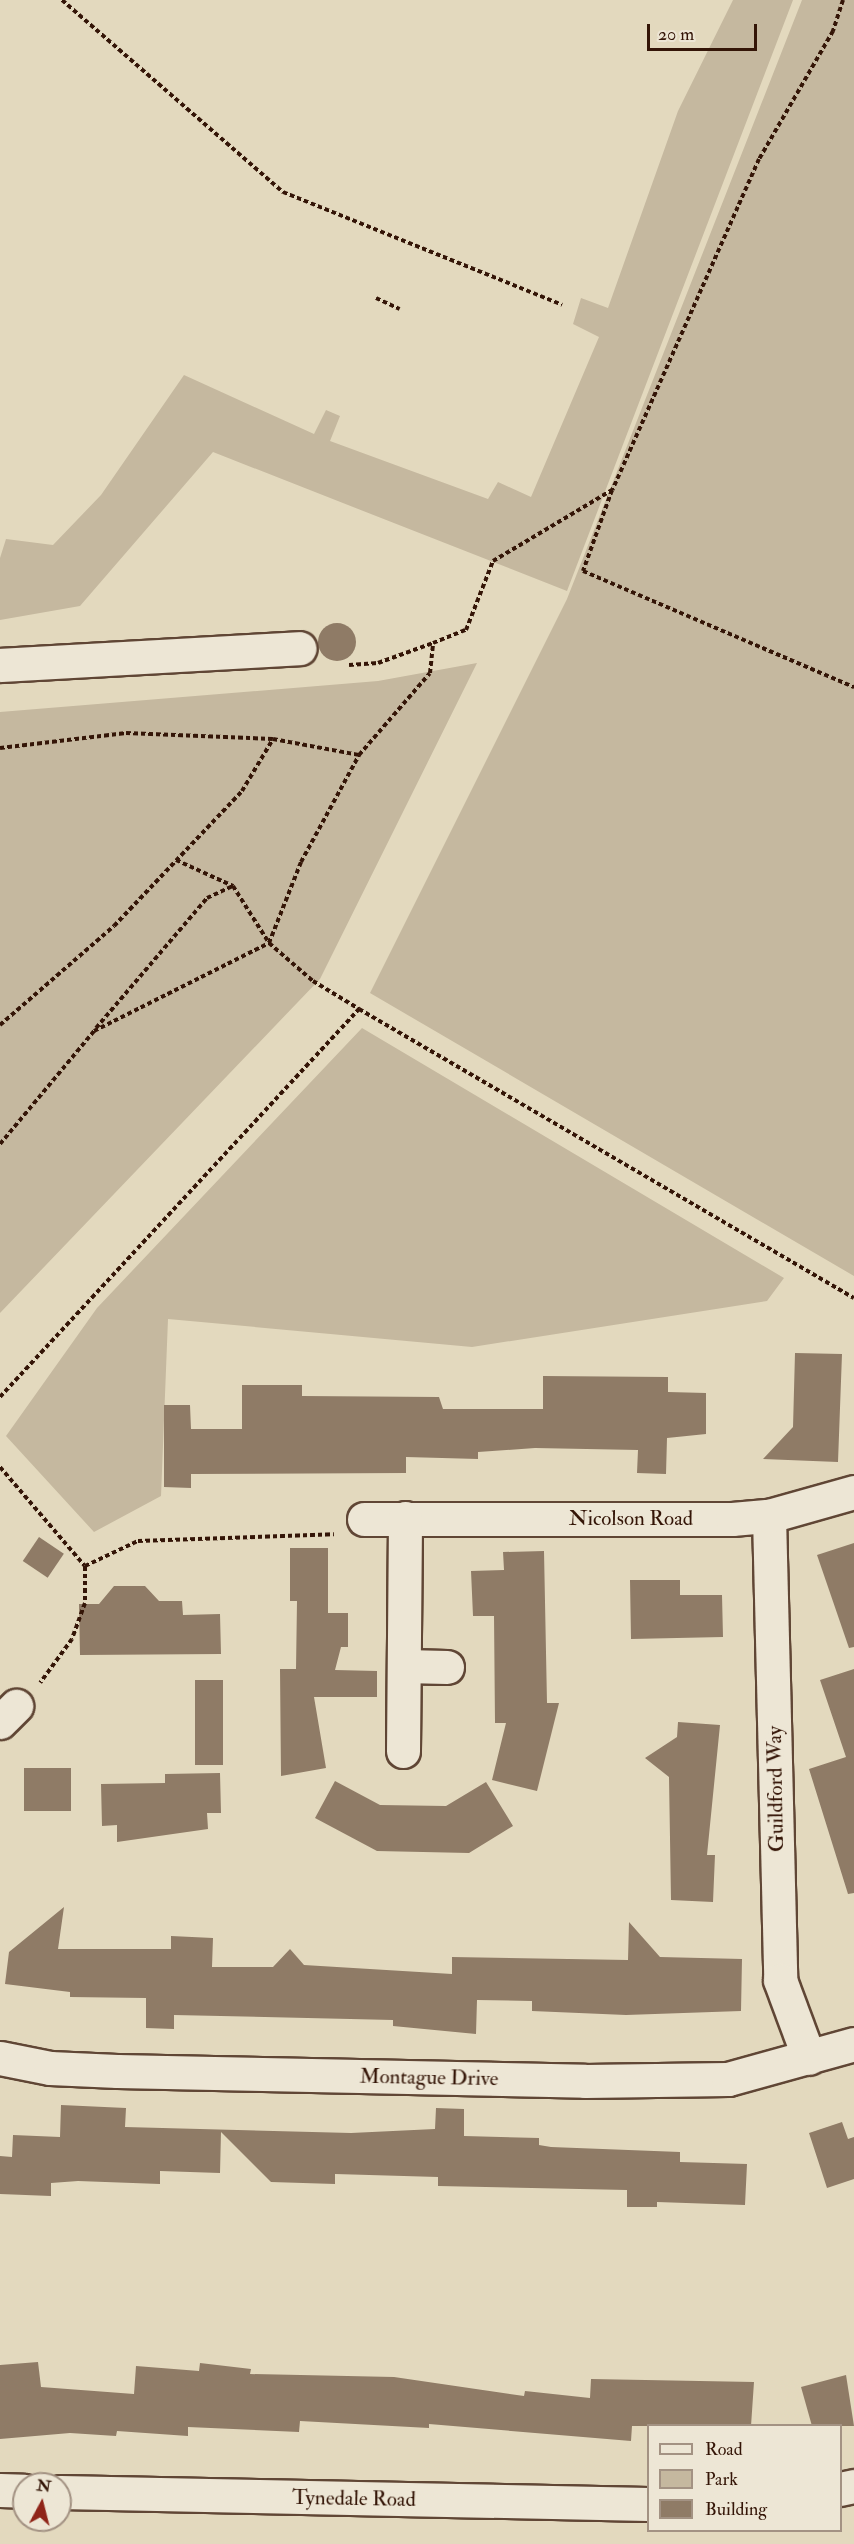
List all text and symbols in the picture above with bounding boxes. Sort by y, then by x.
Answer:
scale bar [650,12,760,50]
text: 20 m [658,23,694,46]
street label: Nicolson Road [569,1506,693,1532]
street label: Guildford Way [762,1726,790,1852]
street label: Montague Drive [359,2064,499,2092]
legend [647,2424,842,2532]
text: Road [705,2438,743,2461]
text: Park [705,2468,738,2491]
north arrow [12,2472,72,2532]
text: N [36,2475,52,2497]
street label: Tynedale Road [292,2485,416,2513]
text: Building [705,2498,767,2521]

